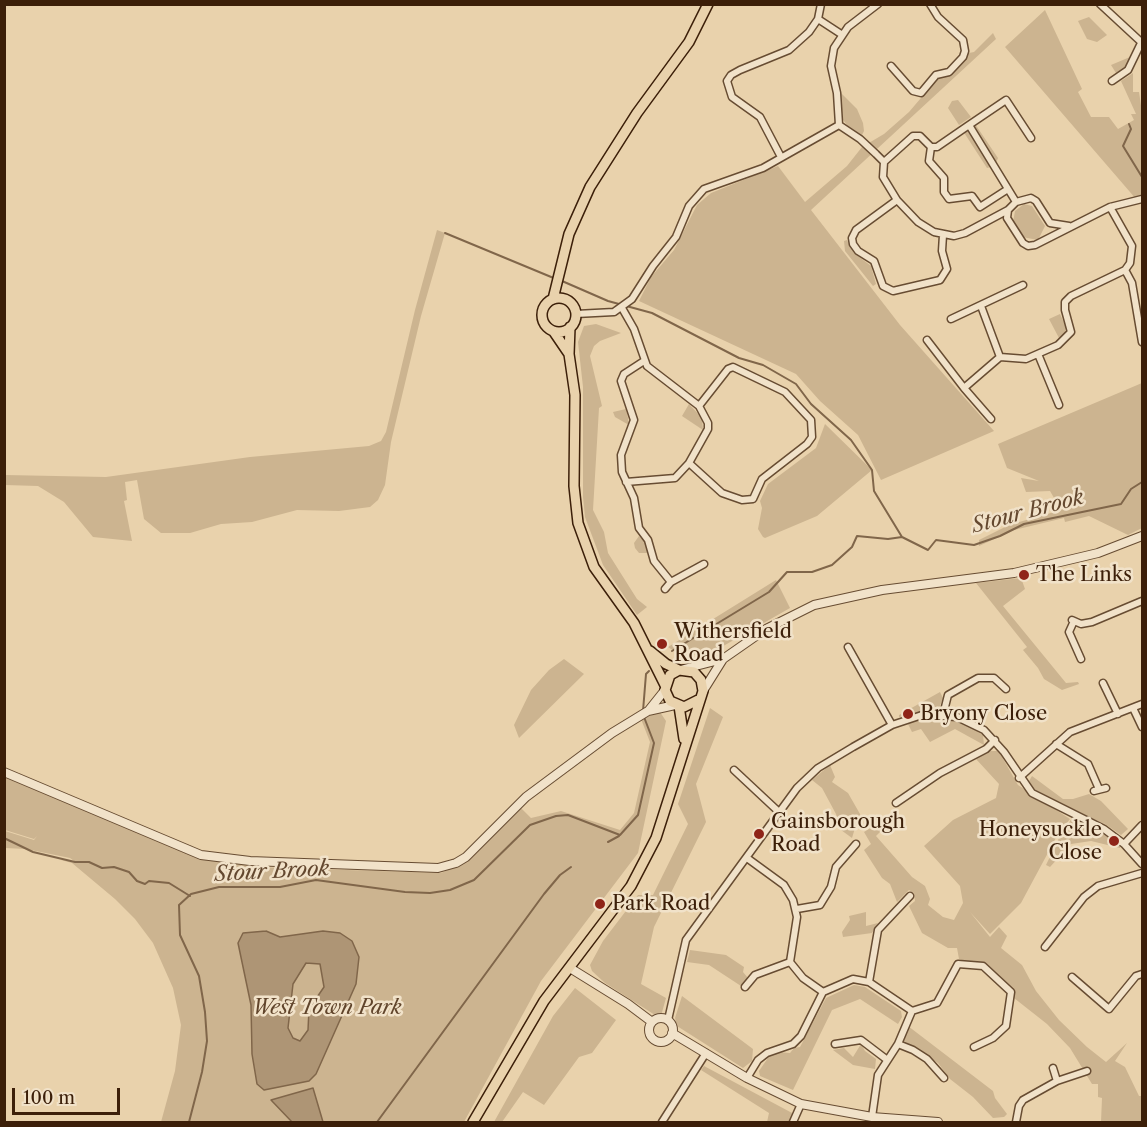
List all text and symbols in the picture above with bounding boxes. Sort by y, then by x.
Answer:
water label: Stour Brook [969,485,1087,539]
place label: The Links [1036,563,1132,587]
marker: The Links [1017,568,1031,582]
place label: Withersfield Road [674,620,792,667]
marker: Withersfield Road [655,637,669,651]
place label: Bryony Close [920,702,1047,726]
marker: Bryony Close [901,707,915,721]
place label: Gainsborough Road [771,810,905,857]
place label: Honeysuckle Close [979,818,1102,865]
marker: Gainsborough Road [752,827,766,841]
marker: Honeysuckle Close [1107,834,1121,848]
water label: Stour Brook [214,856,330,888]
place label: Park Road [612,892,710,916]
marker: Park Road [593,897,607,911]
park label: West Town Park [252,996,402,1020]
scale bar [15,1076,123,1114]
text: 100 m [23,1087,75,1109]

